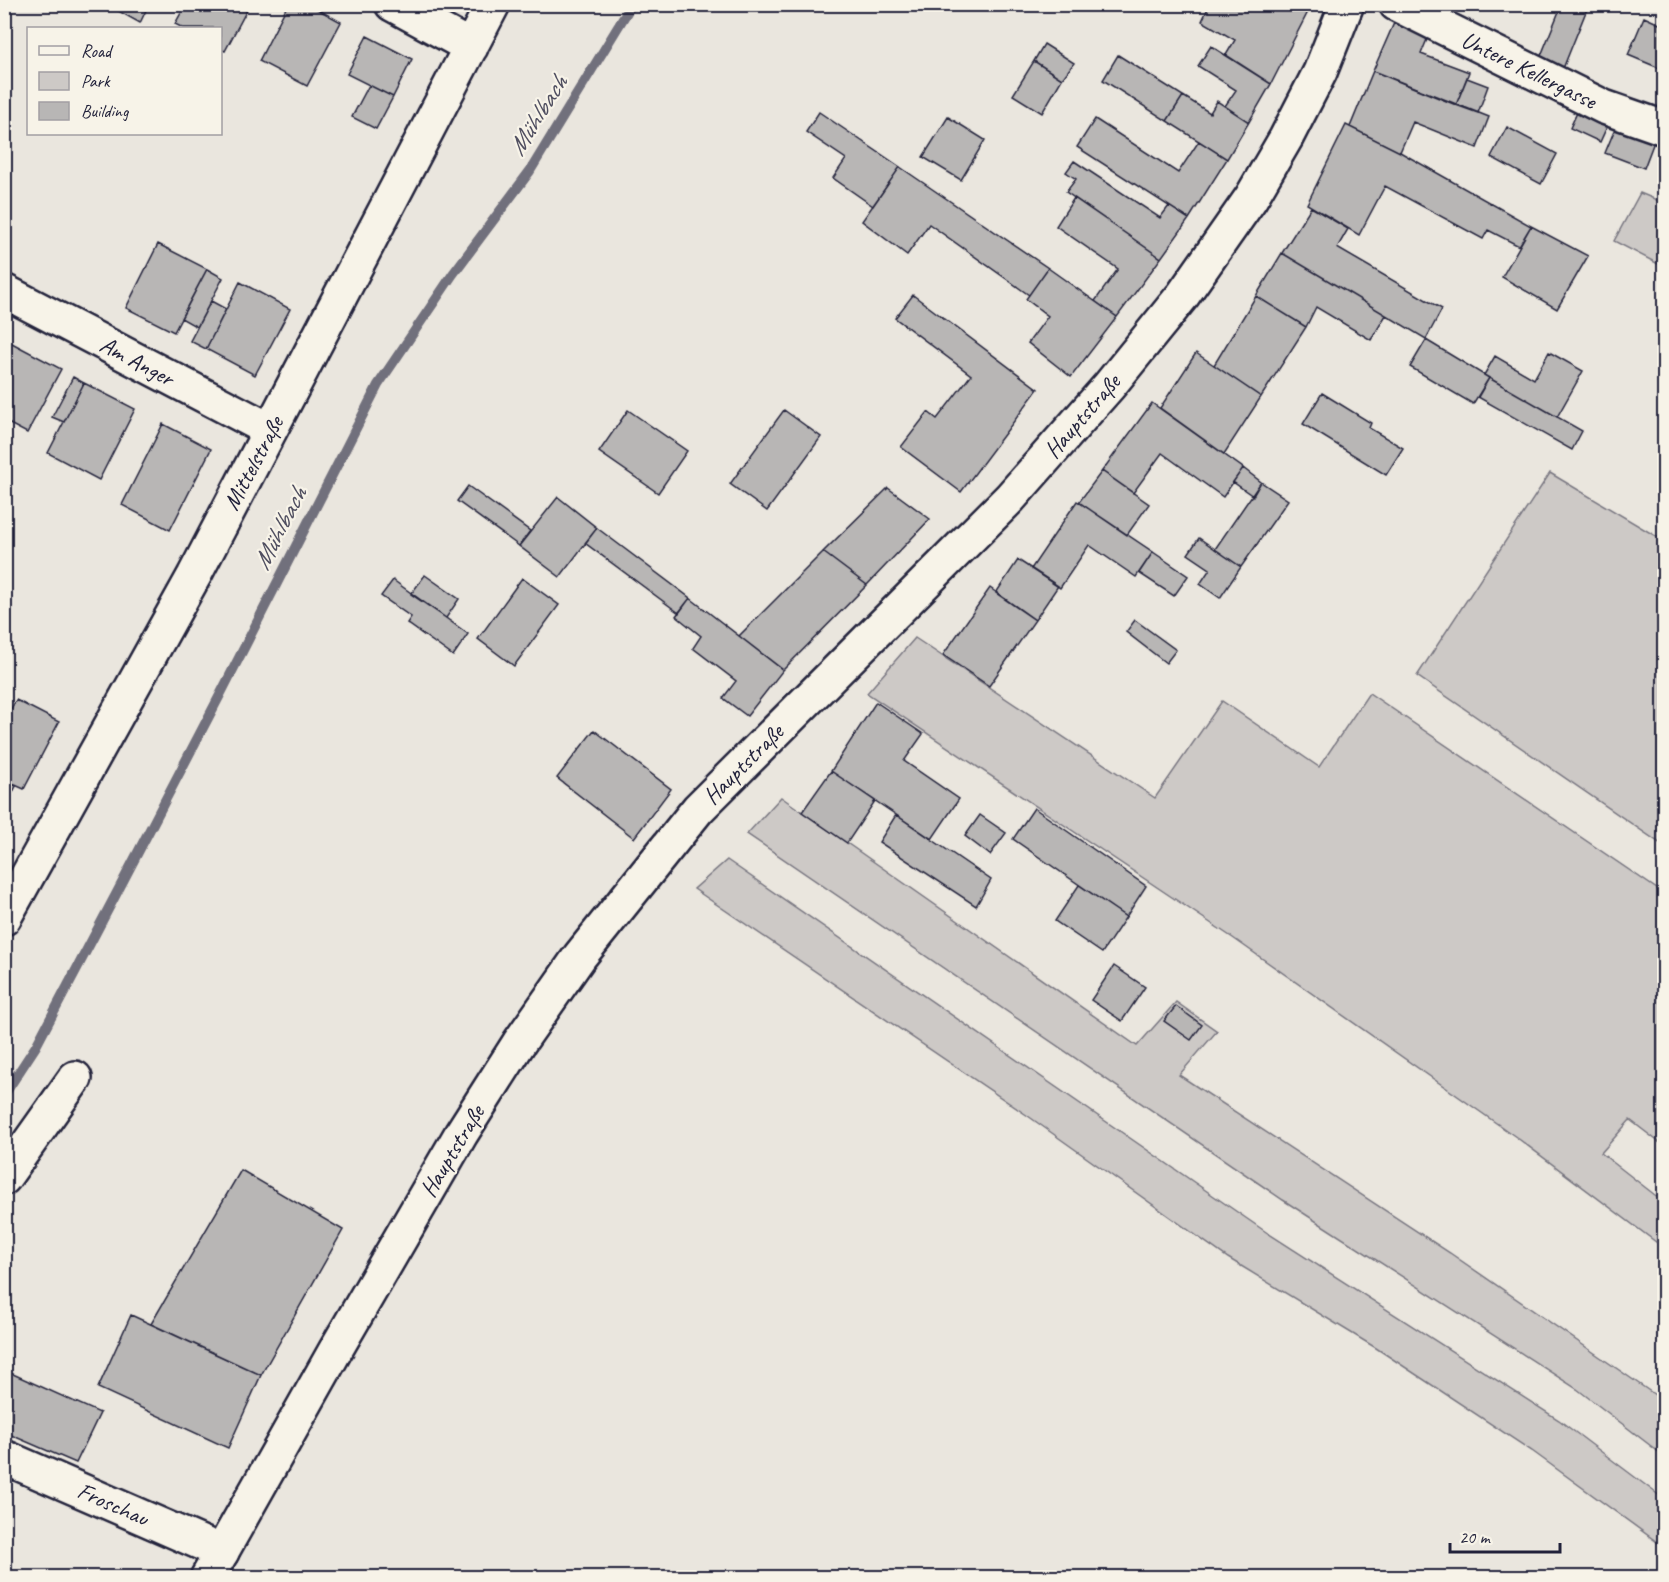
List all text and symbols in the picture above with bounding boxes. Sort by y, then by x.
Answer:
street label: Untere Kellergasse [1457,24,1603,117]
legend [27,27,222,135]
text: Road [81,40,114,62]
water label: Mühlbach [500,67,576,162]
text: Park [81,70,111,92]
text: Building [81,100,130,122]
street label: Am Anger [95,329,181,394]
street label: Hauptstraße [1037,366,1128,464]
street label: Mittelstraße [216,409,291,515]
water label: Mühlbach [245,479,315,575]
street label: Hauptstraße [696,716,791,811]
street label: Hauptstraße [413,1098,492,1202]
street label: Froschau [73,1475,155,1534]
scale bar [1450,1516,1560,1554]
text: 20 m [1459,1526,1492,1548]

